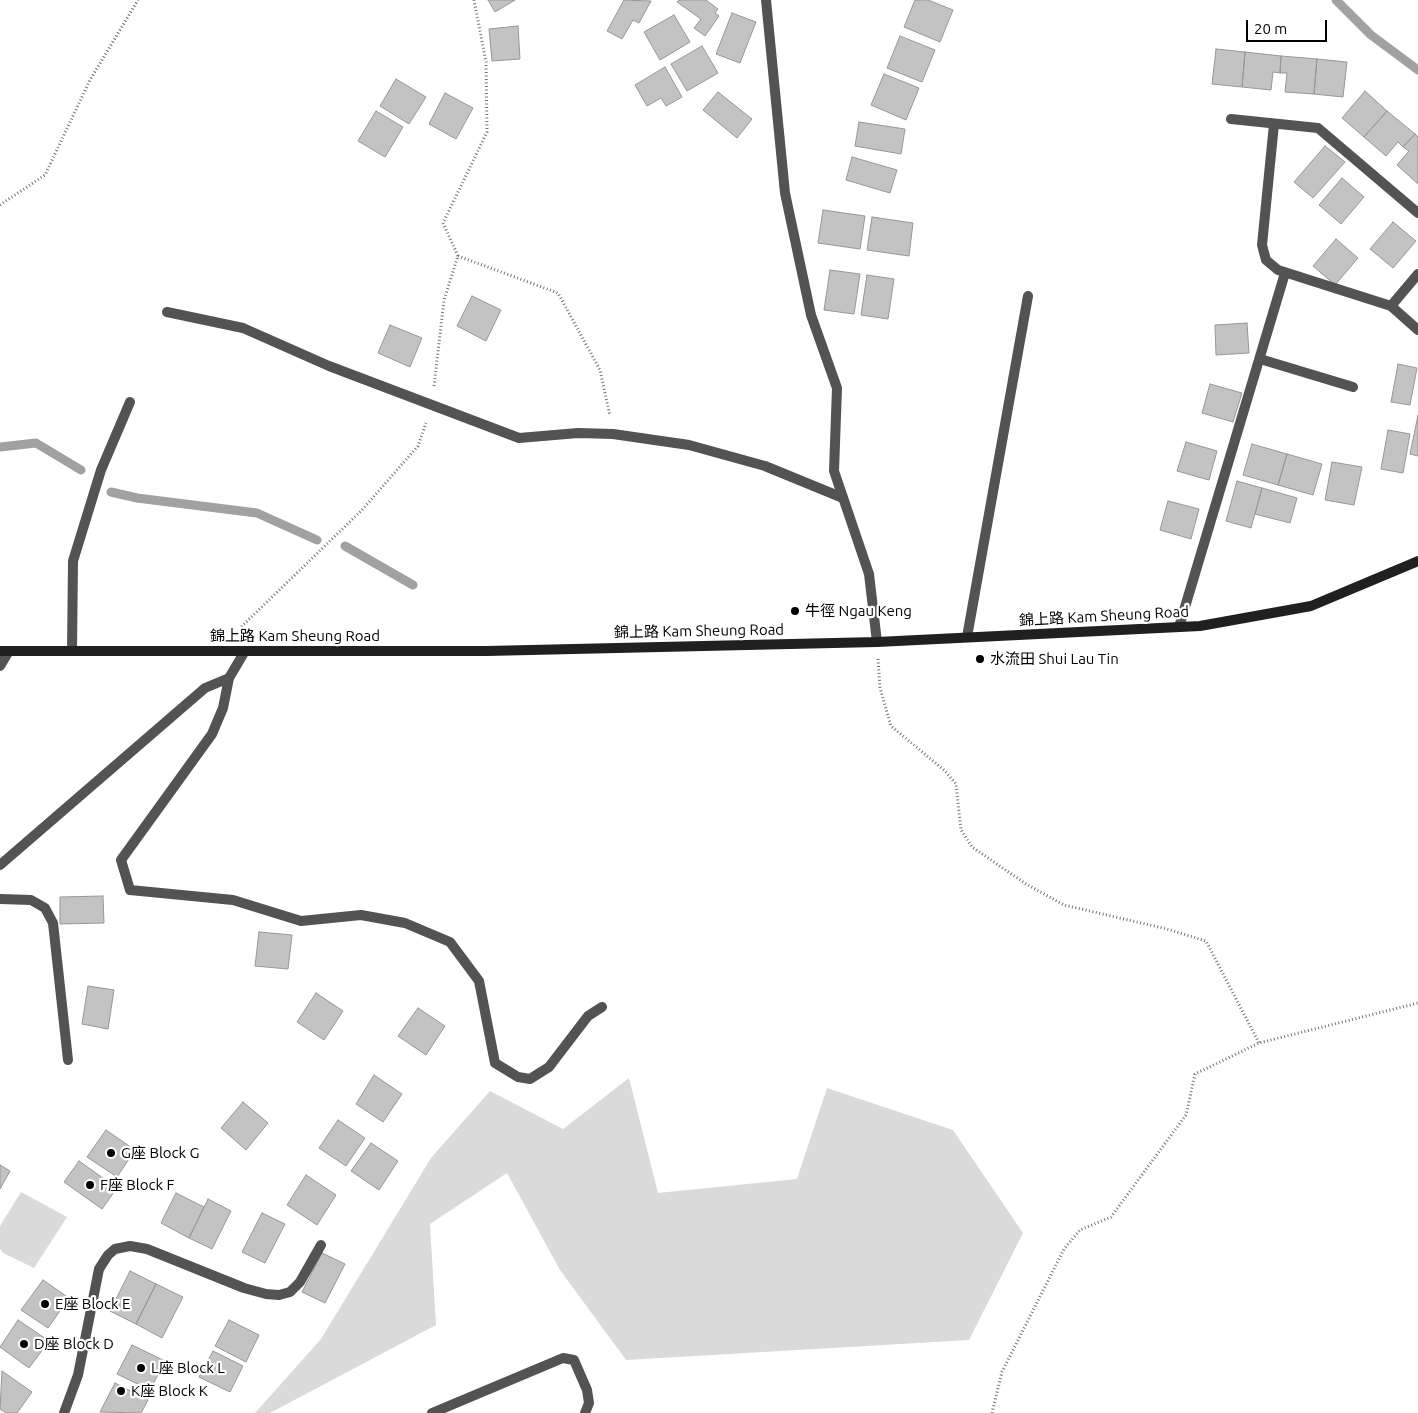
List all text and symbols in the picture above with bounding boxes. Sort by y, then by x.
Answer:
scale bar [1248,10,1329,42]
text: 20 m [1254,20,1287,37]
place label: 牛徑 Ngau Keng [805,602,912,620]
street label: 錦上路 Kam Sheung Road [1019,603,1189,629]
marker: 牛徑 Ngau Keng [789,605,801,617]
street label: 錦上路 Kam Sheung Road [614,621,784,641]
street label: 錦上路 Kam Sheung Road [210,627,380,645]
place label: 水流田 Shui Lau Tin [990,650,1119,668]
marker: 水流田 Shui Lau Tin [974,653,986,665]
place label: G座 Block G [121,1144,200,1162]
marker: G座 Block G [105,1147,117,1159]
place label: F座 Block F [100,1176,174,1194]
marker: F座 Block F [84,1179,96,1191]
place label: E座 Block E [55,1295,130,1313]
marker: E座 Block E [39,1298,51,1310]
place label: D座 Block D [34,1335,114,1353]
marker: D座 Block D [18,1338,30,1350]
place label: L座 Block L [151,1359,225,1377]
marker: L座 Block L [135,1362,147,1374]
place label: K座 Block K [131,1382,208,1400]
marker: K座 Block K [115,1385,127,1397]

